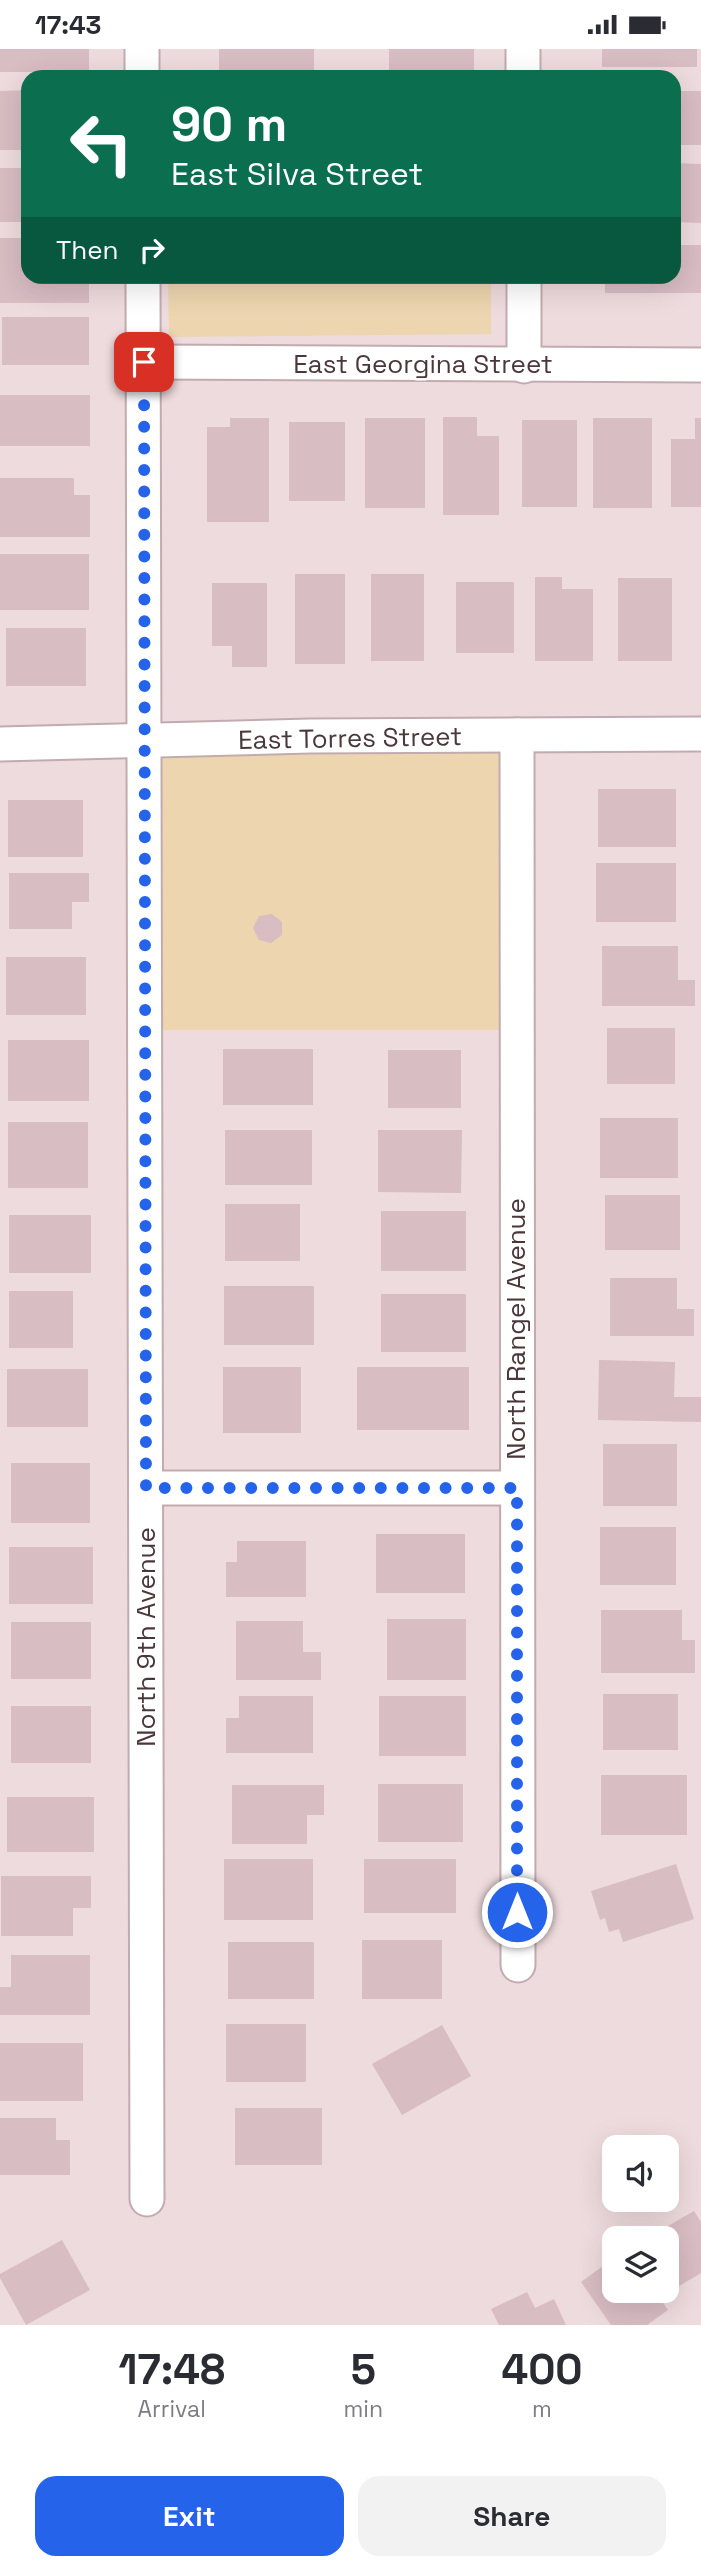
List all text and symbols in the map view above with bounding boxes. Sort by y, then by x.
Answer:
text: 17:43 [35,8,101,42]
text: 90 m [171,93,287,155]
icon: left [56,98,147,189]
text: East Silva Street [171,154,423,194]
icon: right [133,231,171,269]
text: Then [56,233,119,267]
pin [114,332,174,392]
icon: arrive [125,343,163,381]
street label: East Georgina Street [293,347,553,381]
street label: East Torres Street [238,719,462,757]
street label: North Rangel Avenue [499,1198,533,1460]
street label: North 9th Avenue [129,1527,163,1747]
position arrow [480,1875,554,1949]
map controls [602,2135,679,2303]
button: sound [602,2135,679,2212]
button: layers [602,2226,679,2303]
text: 17:48 [118,2343,225,2396]
text: 5 [351,2343,376,2396]
text: 400 [501,2343,583,2396]
text: Arrival [138,2394,206,2424]
text: min [344,2394,383,2424]
text: m [532,2394,552,2424]
button: Exit [35,2476,344,2556]
button: Share [358,2476,666,2556]

